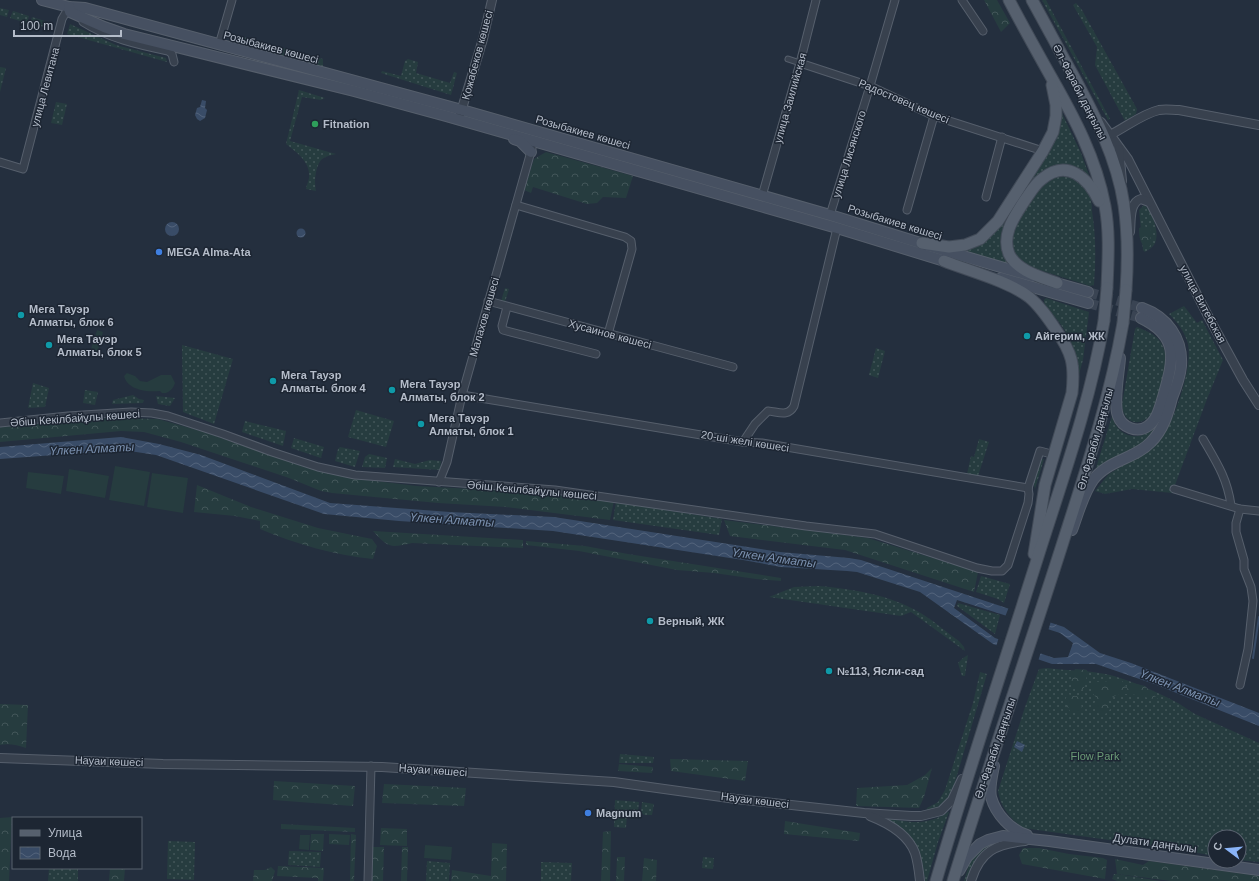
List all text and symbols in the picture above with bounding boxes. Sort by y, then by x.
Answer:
street label: Қожабеков көшесі [459,9,495,101]
scale bar [14,12,121,38]
text: 100 m [20,19,53,33]
street label: Розыбакиев көшесі [222,29,320,65]
street label: Әл-Фараби даңғылы [1051,42,1109,142]
street label: улица Левитана [29,45,62,128]
street label: улица Заилийская [771,51,809,145]
street label: Радостовец көшесі [857,76,951,126]
street label: улица Лисянского [830,109,868,199]
street label: Розыбакиев көшесі [534,113,632,151]
place label: Fitnation [323,118,370,130]
marker: Fitnation [310,119,320,129]
street label: Розыбакиев көшесі [846,202,944,242]
place label: MEGA Alma-Ata [167,246,251,258]
marker: MEGA Alma-Ata [154,247,164,257]
street label: улица Витебская [1177,263,1229,345]
street label: Малахов көшесі [467,276,501,358]
place label: Мега Тауэр Алматы, блок 6 [29,303,114,328]
marker: Мега Тауэр Алматы, блок 6 [16,310,26,320]
street label: Хусаинов көшесі [567,317,653,351]
place label: Айгерим, ЖК [1035,330,1105,342]
marker: Айгерим, ЖК [1022,331,1032,341]
place label: Мега Тауэр Алматы, блок 5 [57,333,142,358]
marker: Мега Тауэр Алматы, блок 5 [44,340,54,350]
place label: Мега Тауэр Алматы. блок 4 [281,369,367,394]
marker: Мега Тауэр Алматы. блок 4 [268,376,278,386]
place label: Мега Тауэр Алматы, блок 2 [400,378,485,403]
marker: Мега Тауэр Алматы, блок 2 [387,385,397,395]
street label: Әл-Фараби даңғылы [1075,387,1115,491]
street label: Әбіш Кекілбайұлы көшесі [10,407,140,429]
place label: Мега Тауэр Алматы, блок 1 [429,412,514,437]
marker: Мега Тауэр Алматы, блок 1 [416,419,426,429]
street label: 20-ші желі көшесі [700,428,790,454]
water label: Үлкен Алматы [50,440,135,458]
street label: Әбіш Кекілбайұлы көшесі [467,478,597,502]
water label: Үлкен Алматы [410,510,495,530]
water label: Үлкен Алматы [731,545,817,571]
place label: Верный, ЖК [658,615,725,627]
marker: Верный, ЖК [645,616,655,626]
place label: №113, Ясли-сад [837,665,924,677]
marker: №113, Ясли-сад [824,666,834,676]
water label: Үлкен Алматы [1138,666,1222,710]
street label: Әл-Фараби даңғылы [972,696,1018,800]
park label: Flow Park [1071,750,1120,762]
street label: Науаи көшесі [75,754,143,768]
street label: Науаи көшесі [398,762,468,778]
street label: Науаи көшесі [720,790,790,810]
place label: Magnum [596,807,641,819]
marker: Magnum [583,808,593,818]
legend [12,817,142,869]
text: Улица [48,826,82,840]
north arrow [1207,829,1247,869]
street label: Дулати даңғылы [1112,831,1198,855]
text: С [1211,841,1224,852]
text: Вода [48,846,76,860]

